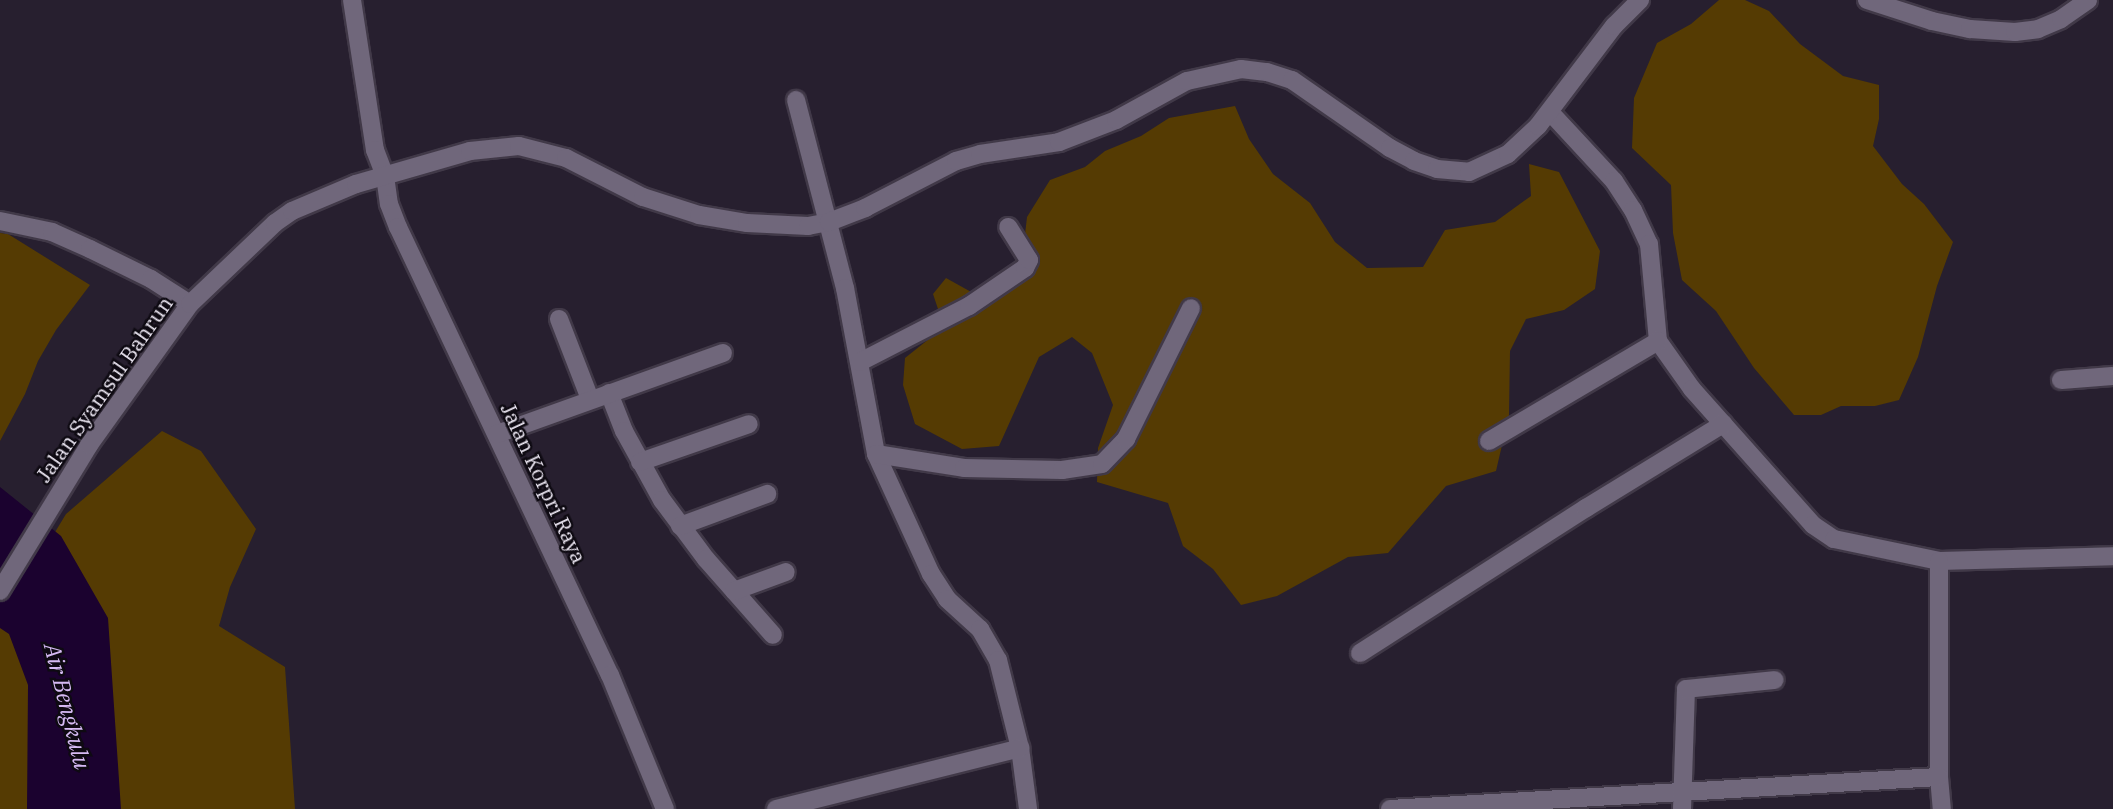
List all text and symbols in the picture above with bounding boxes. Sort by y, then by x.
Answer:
street label: Jalan Syamsul Bahrun [30,291,178,487]
street label: Jalan Korpri Raya [496,399,592,567]
water label: Air Bengkulu [39,640,97,772]

